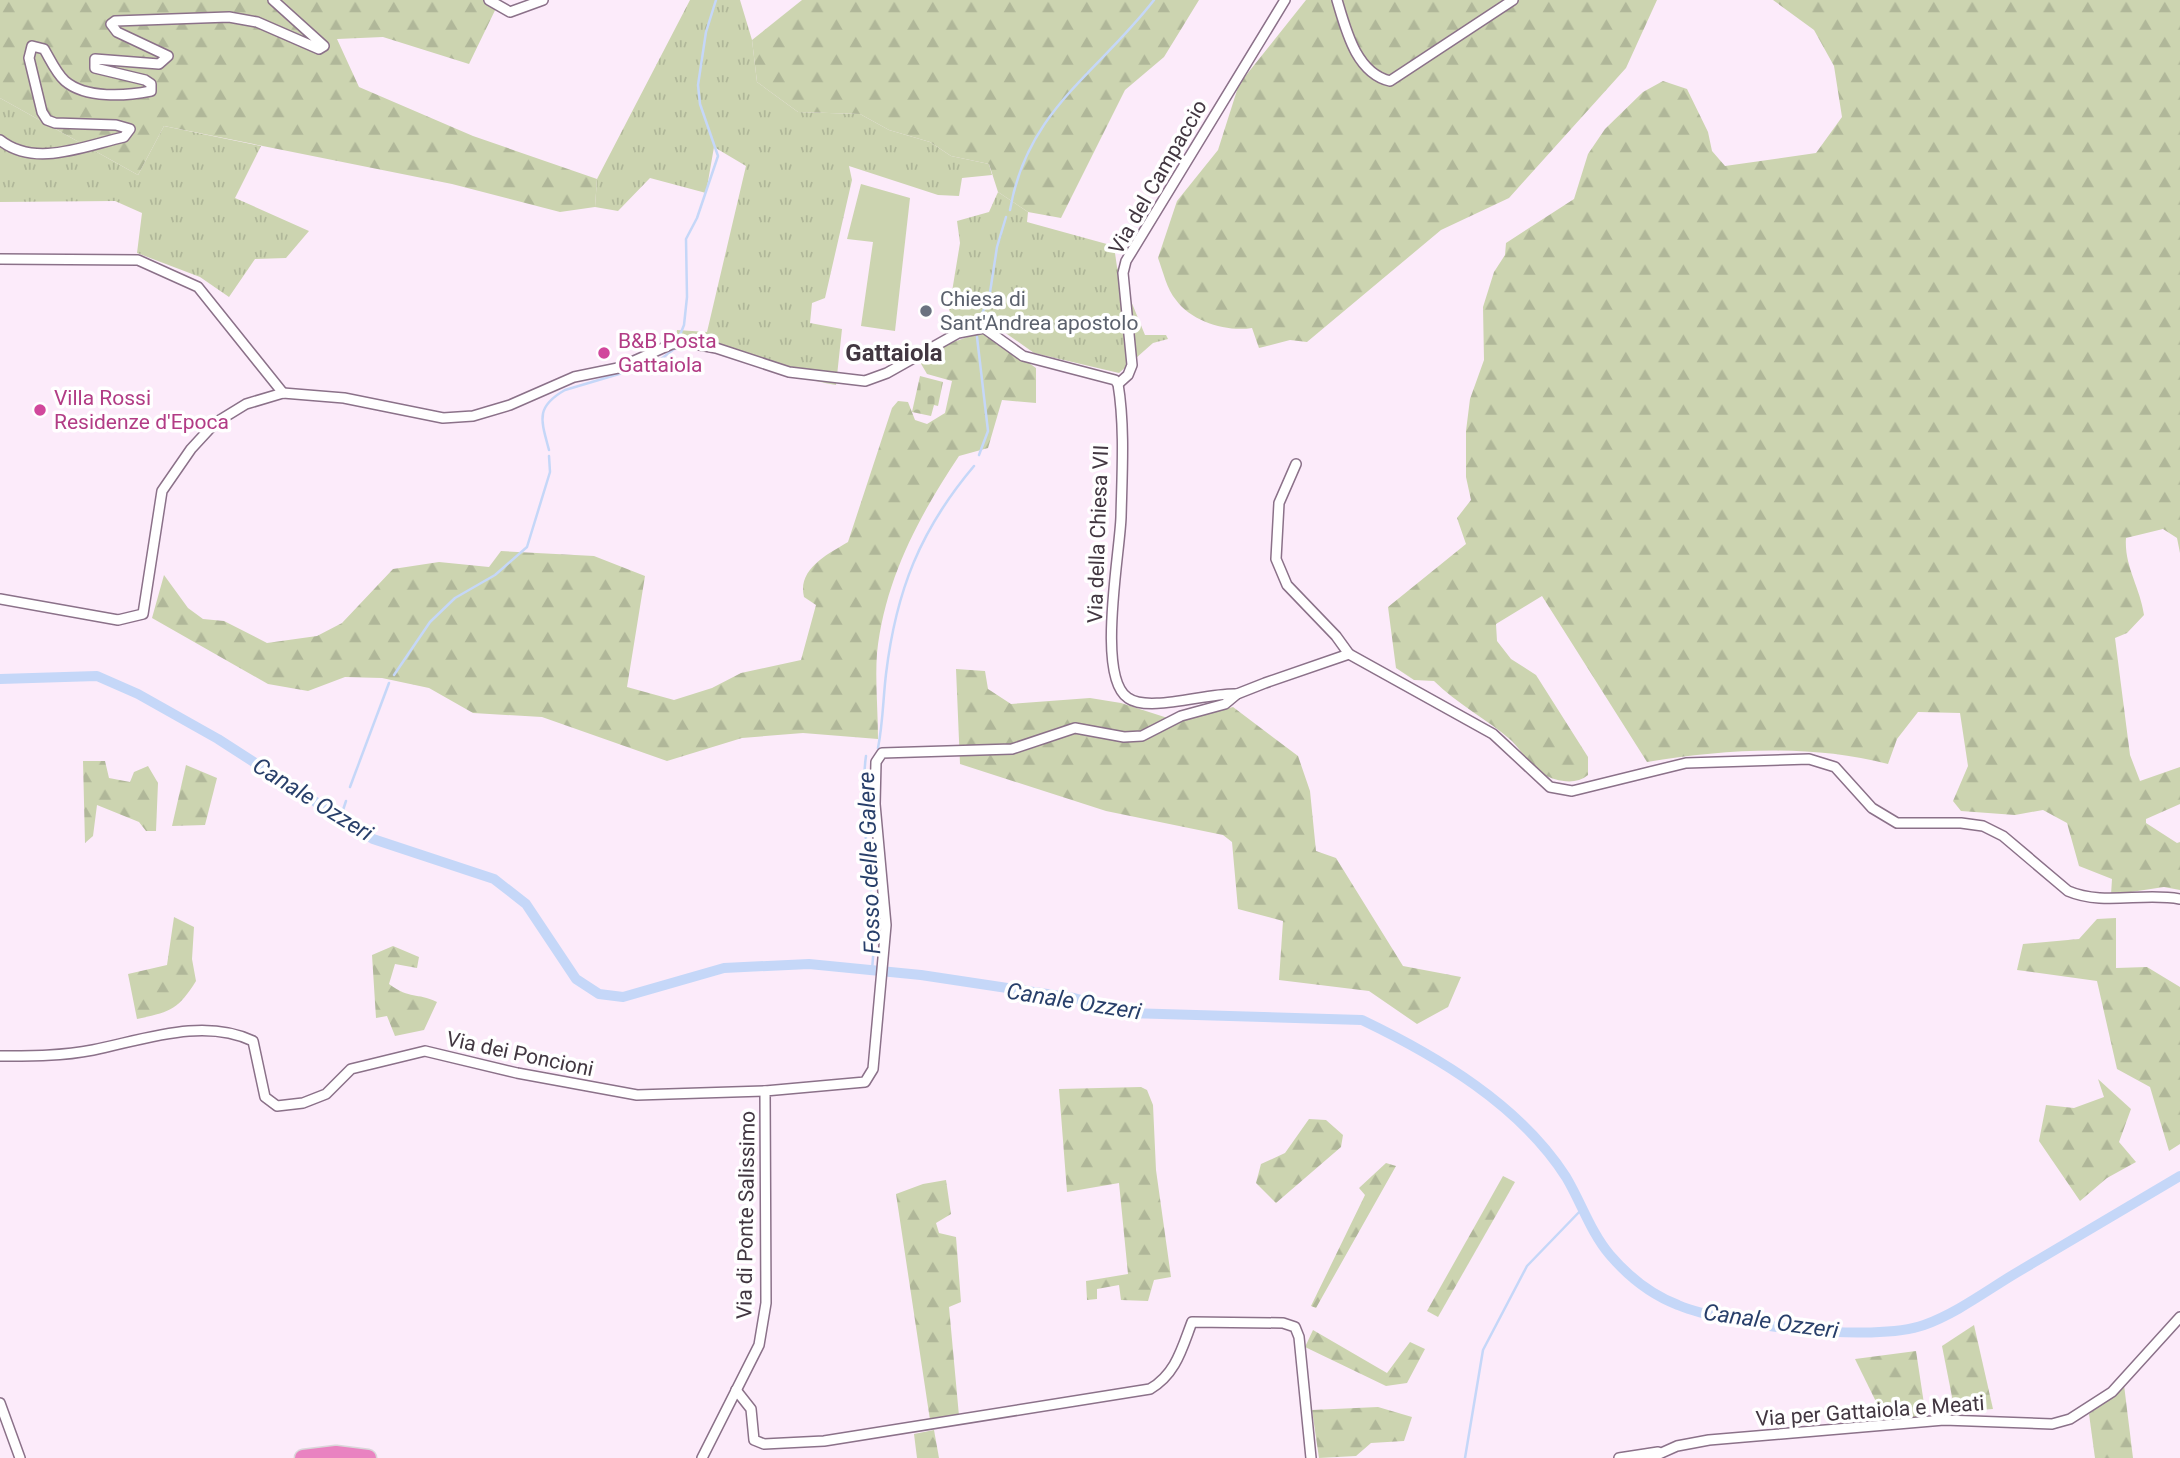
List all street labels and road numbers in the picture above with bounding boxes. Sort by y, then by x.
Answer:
street label: Via del Campaccio [1104,96,1212,258]
street label: Via della Chiesa VII [1083,444,1113,624]
street label: Via dei Poncioni [444,1027,596,1081]
street label: Via di Ponte Salissimo [732,1111,760,1319]
street label: Via per Gattaiola e Meati [1755,1391,1985,1431]

